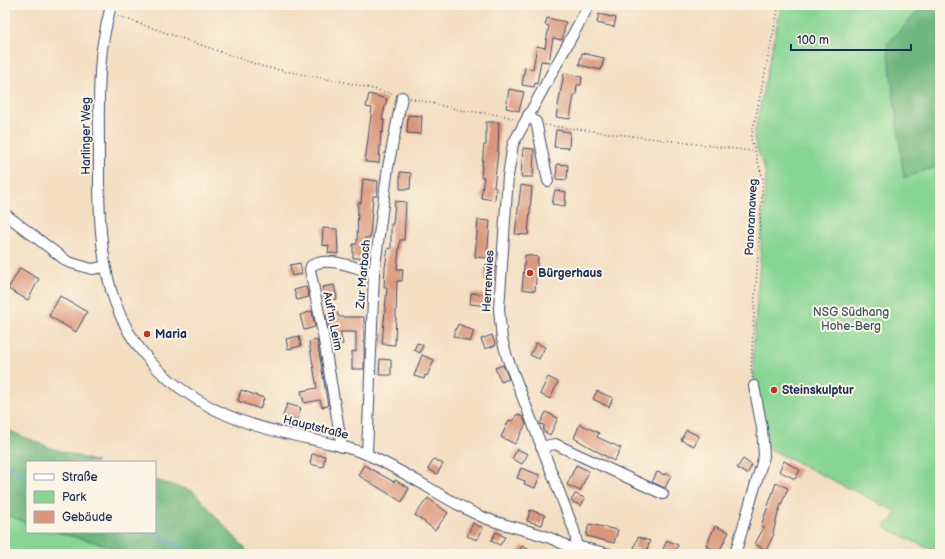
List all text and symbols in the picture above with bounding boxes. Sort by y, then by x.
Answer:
scale bar [791,26,911,52]
text: 100 m [797,33,829,48]
street label: Harlinger Weg [79,97,94,175]
street label: Panoramaweg [742,178,761,256]
street label: Zur Marbach [353,238,374,310]
street label: Herrenwies [479,250,498,312]
place label: Bürgerhaus [538,266,602,281]
marker: Bürgerhaus [525,268,535,278]
street label: Auf'm Leim [319,290,346,352]
park label: NSG Südhang Hohe-Berg [813,305,889,334]
place label: Maria [155,327,187,342]
marker: Maria [142,329,152,339]
place label: Steinskulptur [782,383,854,398]
marker: Steinskulptur [769,385,779,395]
street label: Hauptstraße [282,412,350,443]
legend [26,461,156,533]
text: Straße [62,470,98,485]
text: Park [62,490,86,505]
text: Gebäude [62,510,112,525]

